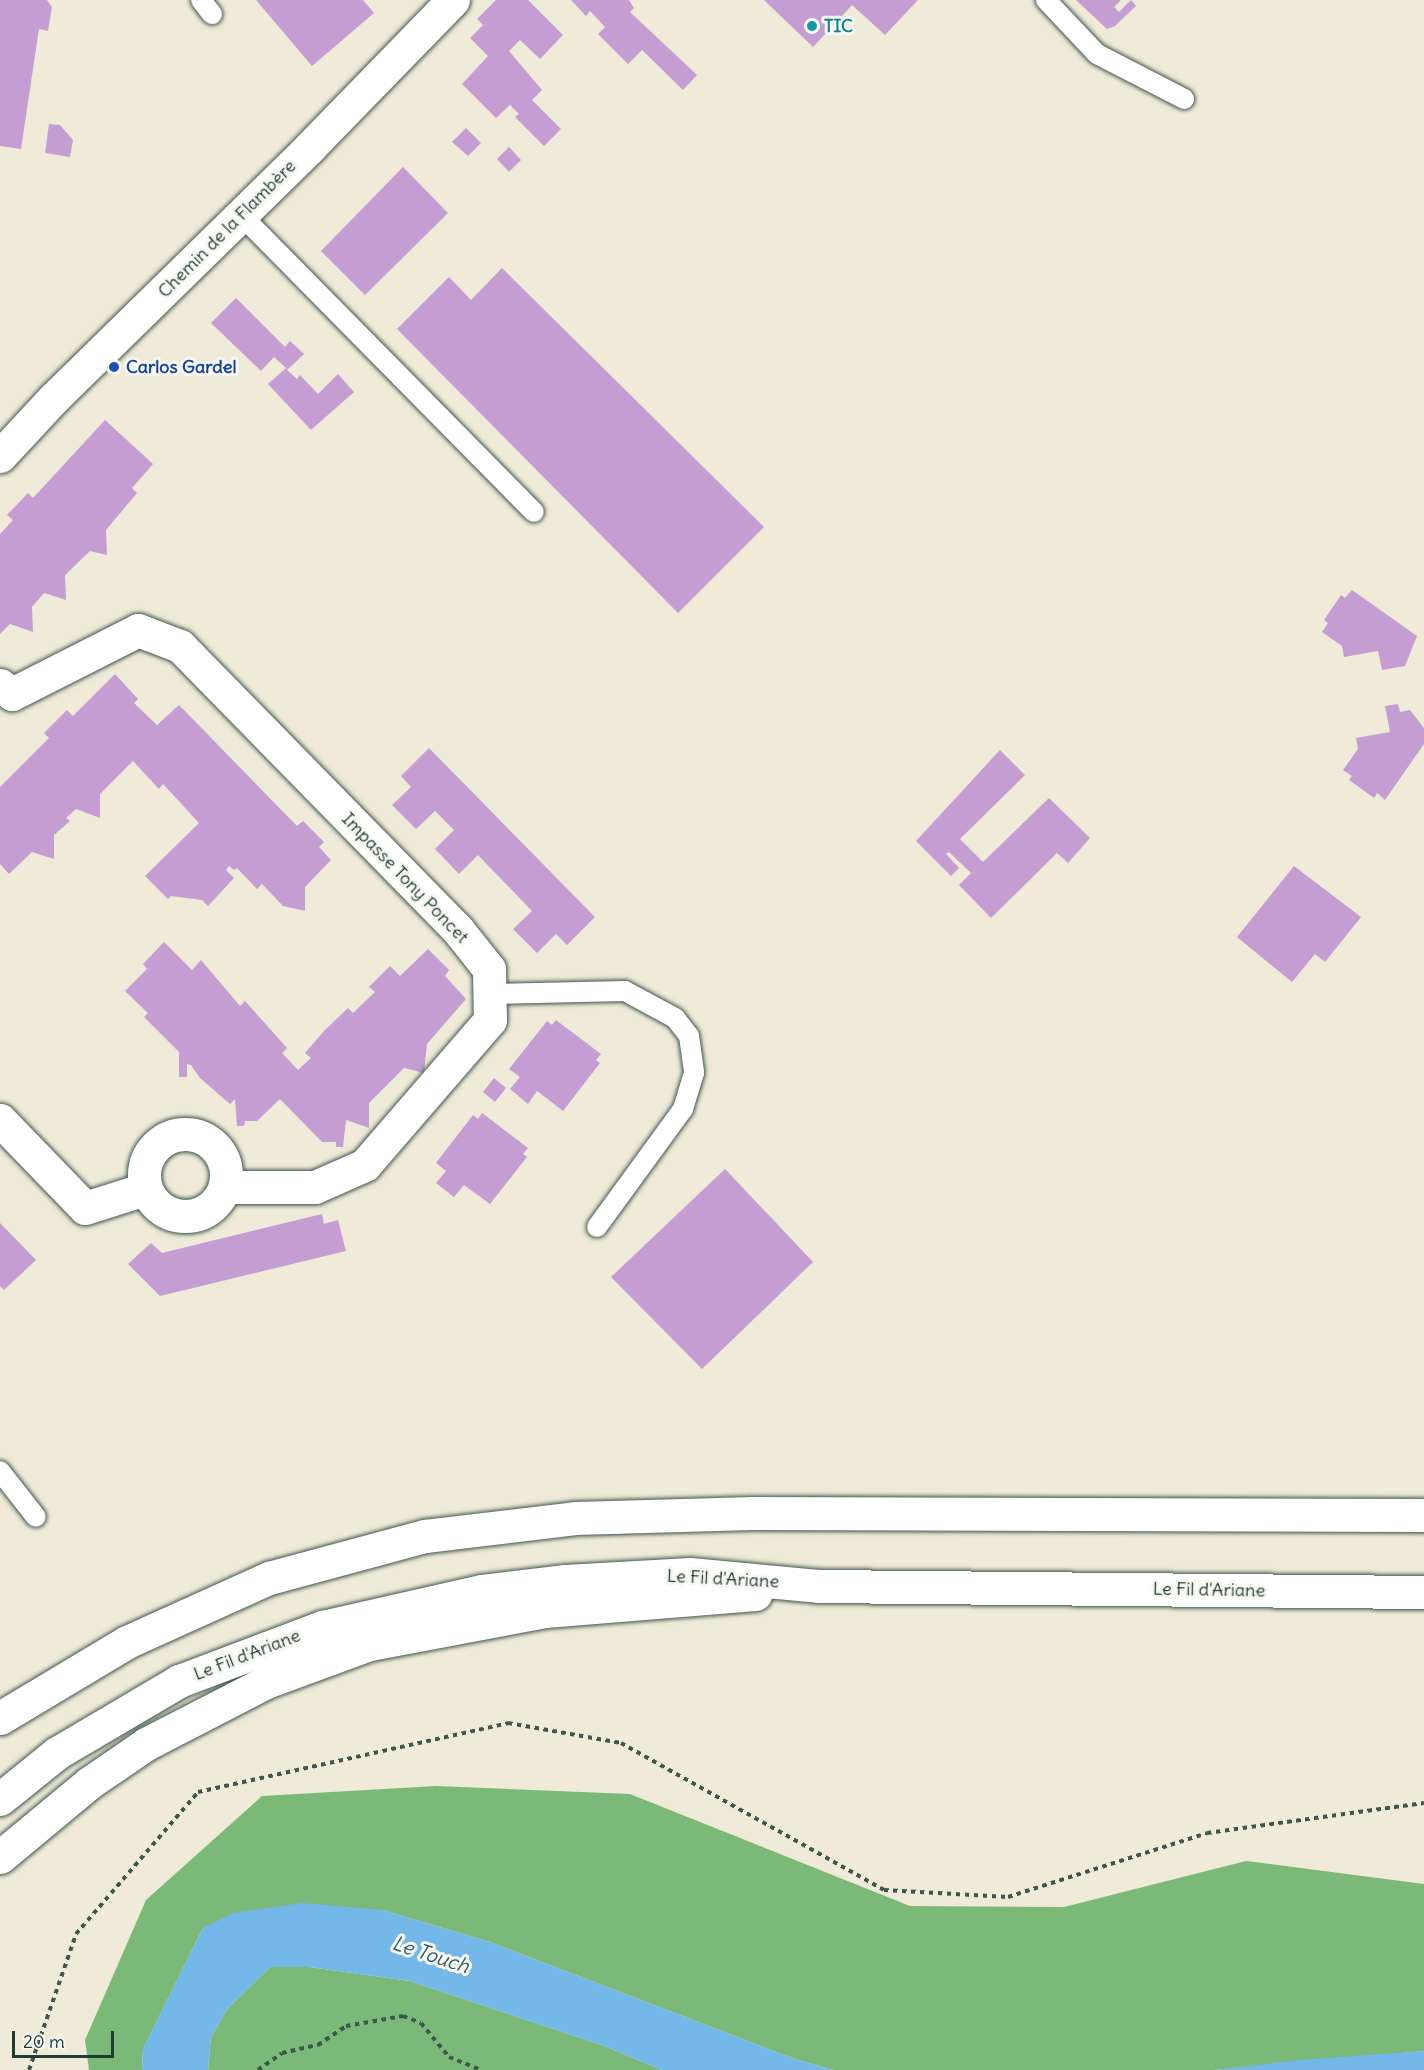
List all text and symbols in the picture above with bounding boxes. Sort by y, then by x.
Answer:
place label: TIC [824,15,853,37]
marker: TIC [805,19,819,33]
street label: Chemin de la Flambère [154,156,300,302]
place label: Carlos Gardel [126,356,237,378]
marker: Carlos Gardel [107,360,121,374]
street label: Impasse Tony Poncet [337,808,473,948]
street label: Le Fil d'Ariane [666,1565,780,1593]
street label: Le Fil d'Ariane [1153,1578,1265,1602]
street label: Le Fil d'Ariane [191,1625,303,1685]
water label: Le Touch [389,1930,473,1978]
scale bar [15,2019,117,2057]
text: 20 m [23,2030,65,2053]

